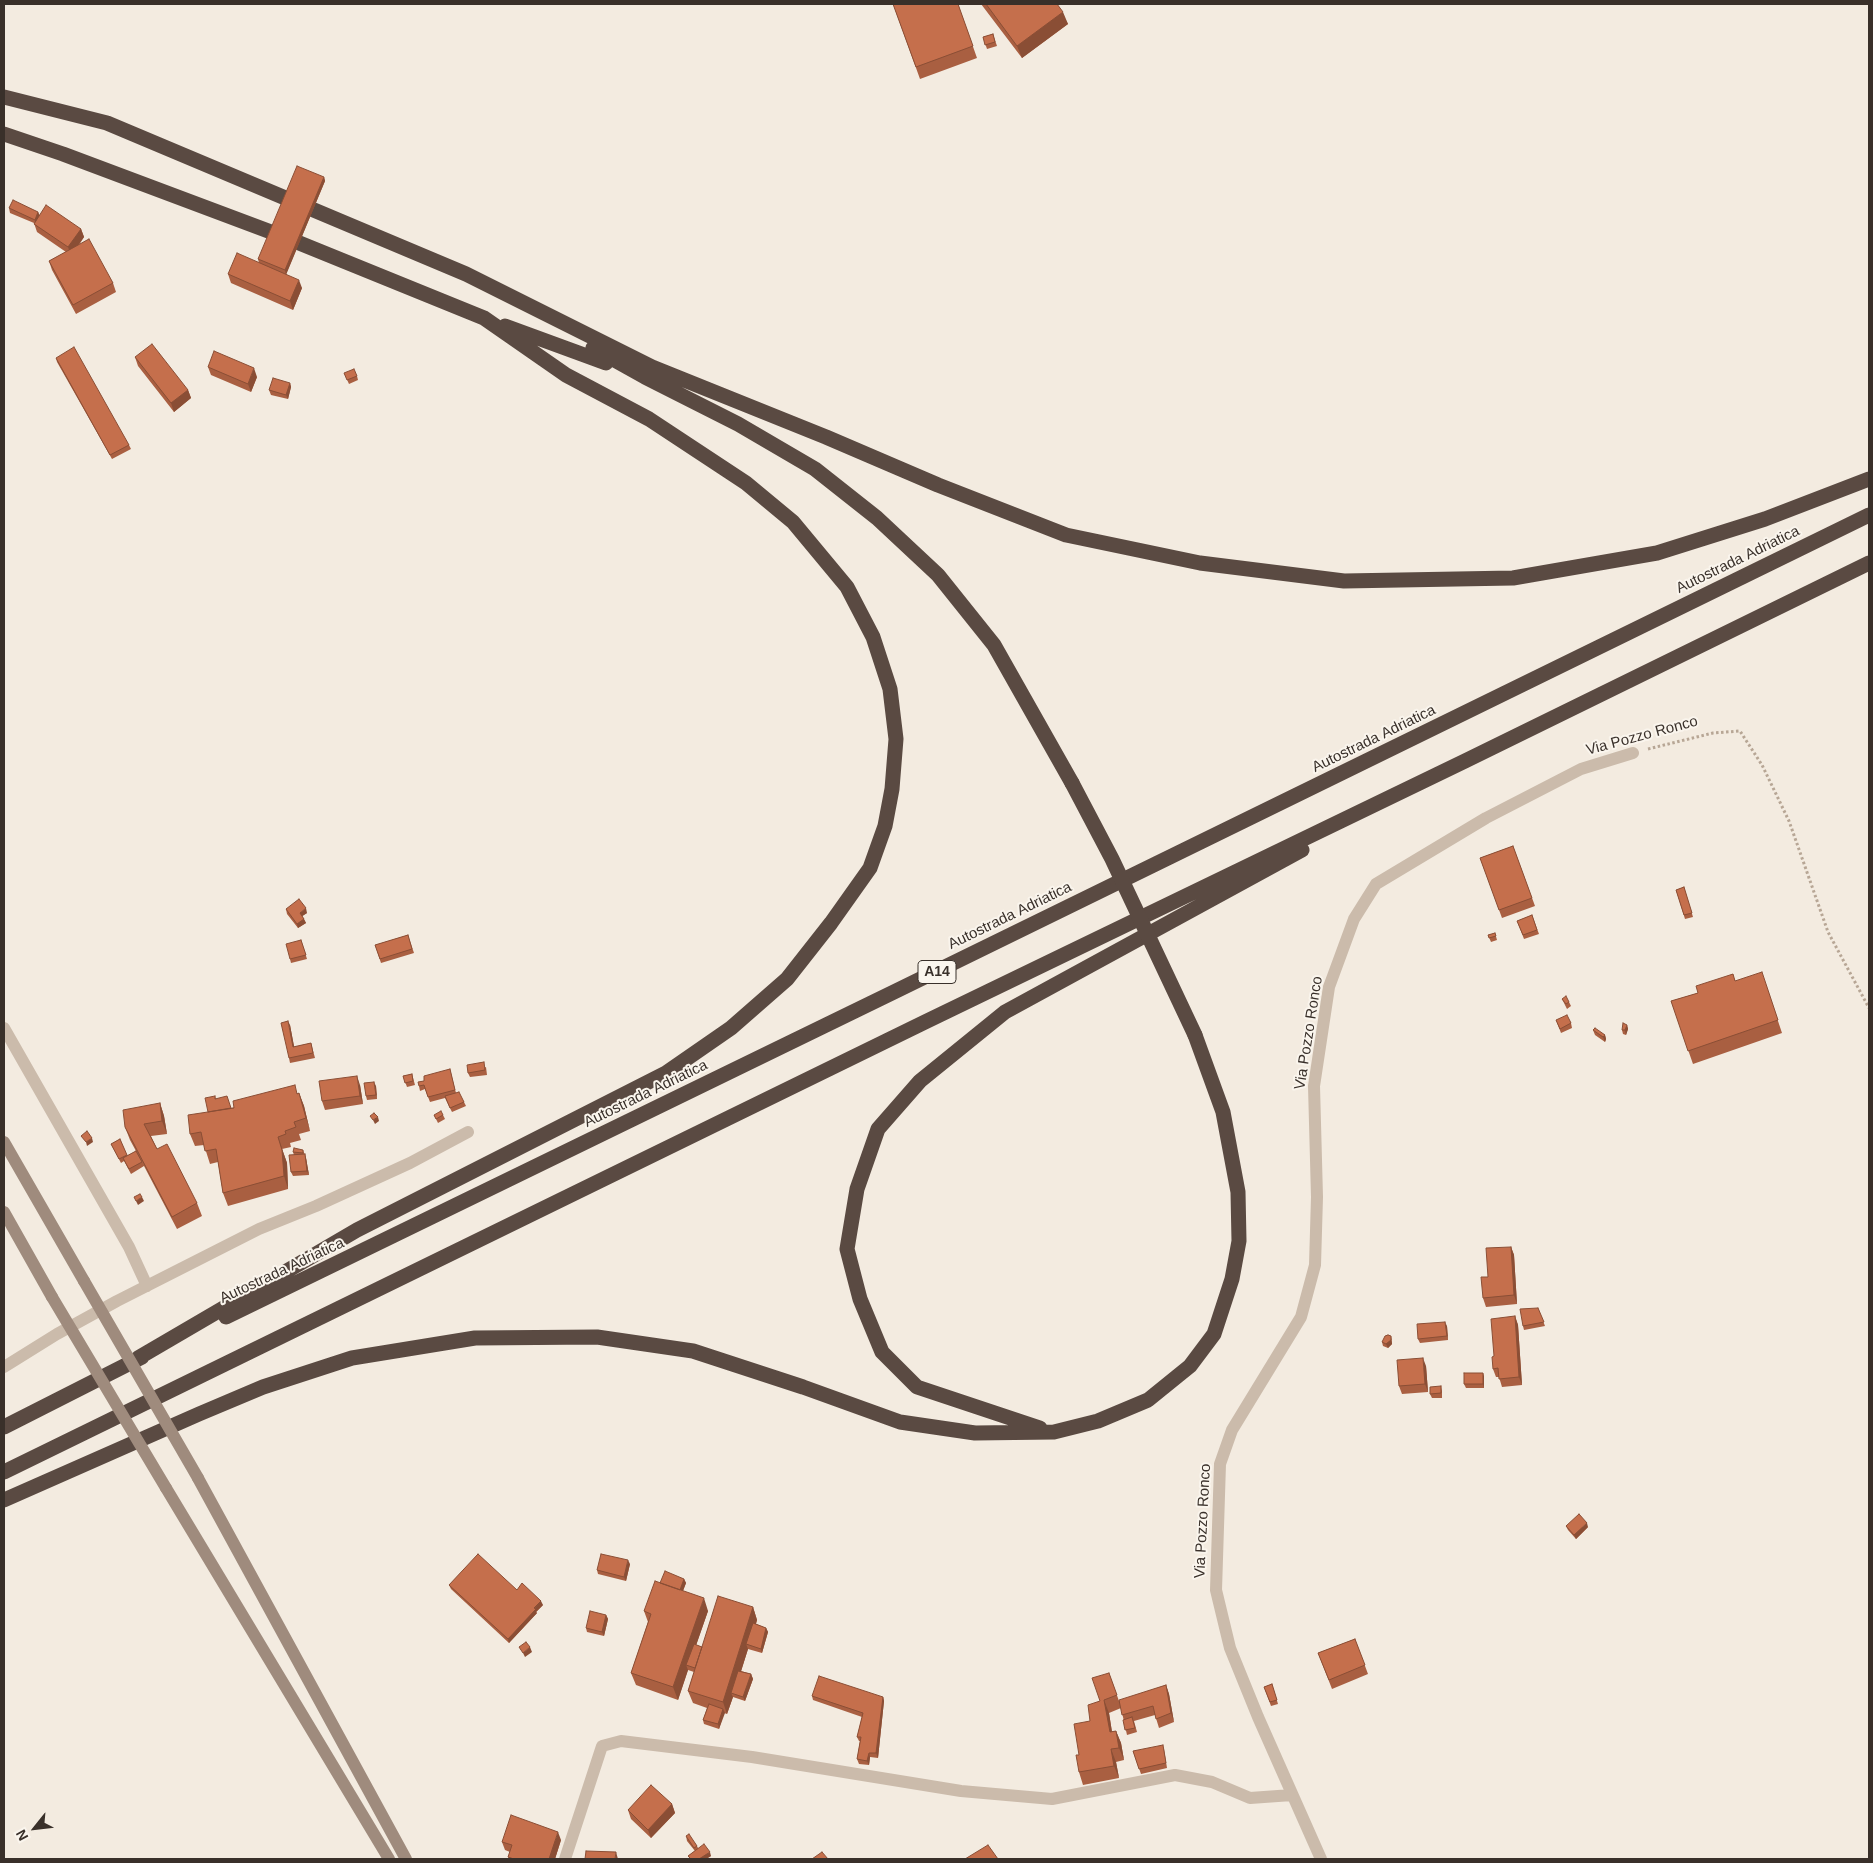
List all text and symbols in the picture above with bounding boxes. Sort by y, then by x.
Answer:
street label: Autostrada Adriatica [1673,522,1803,598]
street label: Autostrada Adriatica [1309,701,1439,777]
street label: Via Pozzo Ronco [1584,712,1700,760]
street label: Autostrada Adriatica [945,878,1075,954]
road number: A14 [918,960,956,984]
street label: Via Pozzo Ronco [1291,975,1327,1091]
street label: Autostrada Adriatica [581,1056,711,1132]
street label: Autostrada Adriatica [217,1234,347,1308]
street label: Via Pozzo Ronco [1191,1463,1215,1579]
north arrow [10,1803,60,1853]
text: N [12,1827,31,1844]

